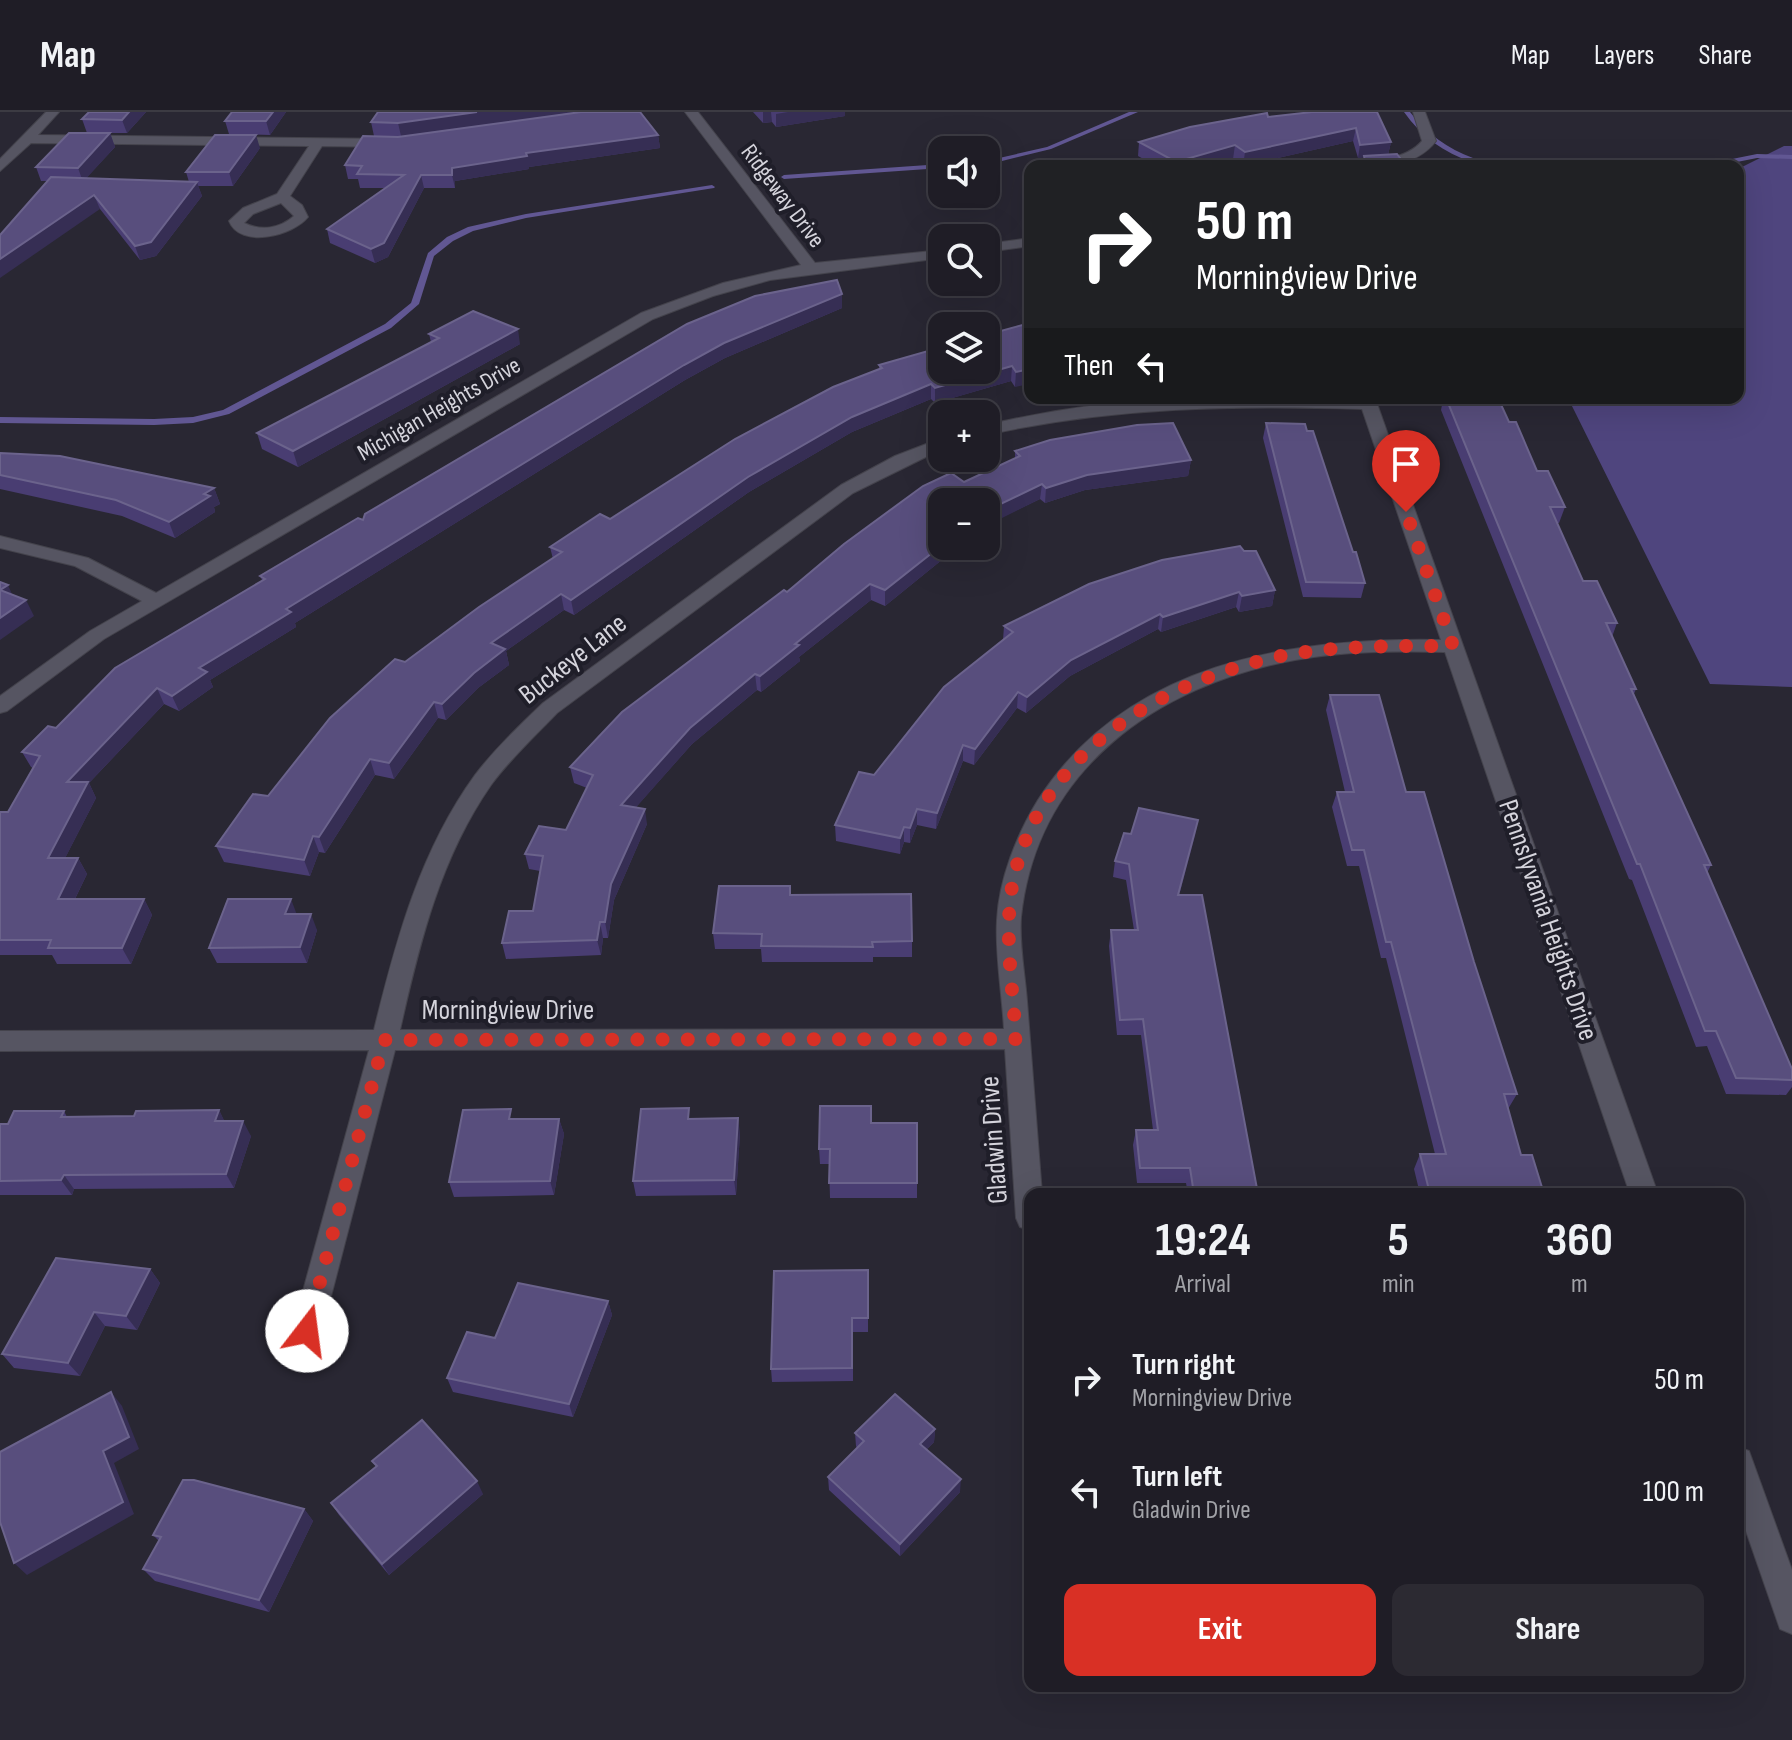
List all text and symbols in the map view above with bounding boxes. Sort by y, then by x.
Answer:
text: Map [40,33,96,78]
text: Map [1511,39,1550,72]
text: Layers [1594,39,1654,72]
text: Share [1698,39,1752,72]
map controls [928,136,1000,560]
button: sound [928,136,1000,208]
street label: Ridgeway Drive [735,139,831,253]
text: 50 m [1196,189,1293,256]
icon: right [1064,192,1168,296]
button: search [928,224,1000,296]
text: Morningview Drive [1196,257,1418,300]
button: layers [928,312,1000,384]
icon: left [1130,344,1174,388]
text: Then [1064,348,1114,384]
street label: Michigan Heights Drive [352,351,526,467]
button: + [928,400,1000,472]
pin [1372,430,1440,512]
icon: arrive [1384,442,1428,486]
button: − [928,488,1000,560]
street label: Buckeye Lane [513,607,633,711]
street label: Pennslyvania Heights Drive [1491,795,1605,1045]
street label: Morningview Drive [422,994,594,1027]
street label: Gladwin Drive [973,1075,1015,1205]
text: 19:24 [1155,1212,1251,1269]
text: 5 [1388,1212,1409,1269]
text: 360 [1546,1212,1613,1269]
text: Arrival [1175,1269,1231,1300]
text: min [1382,1269,1415,1300]
text: m [1571,1269,1588,1300]
position arrow [265,1289,349,1373]
text: Turn right [1132,1347,1235,1383]
icon: right [1064,1358,1108,1402]
text: 50 m [1655,1362,1704,1398]
text: Morningview Drive [1132,1383,1292,1414]
text: Turn left [1132,1459,1222,1495]
icon: left [1064,1470,1108,1514]
text: 100 m [1643,1474,1704,1510]
text: Gladwin Drive [1132,1495,1251,1526]
button: Exit [1064,1584,1376,1676]
button: Share [1392,1584,1704,1676]

